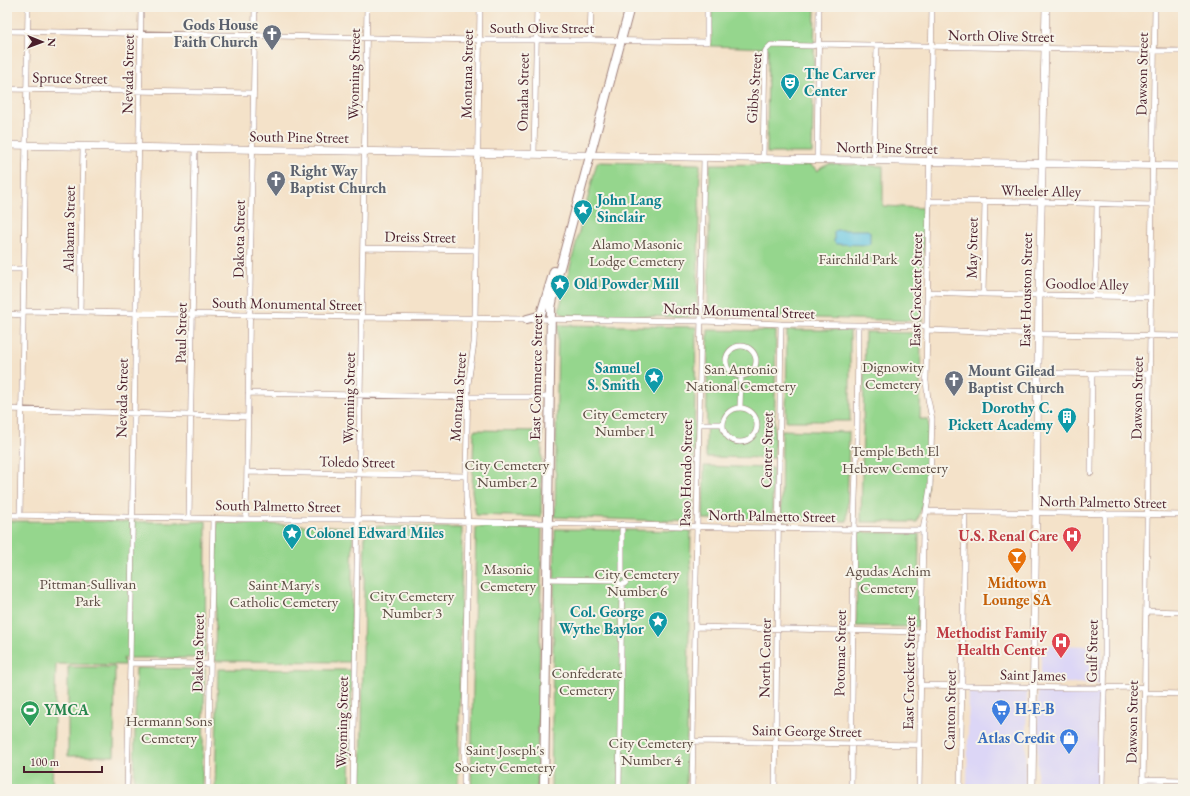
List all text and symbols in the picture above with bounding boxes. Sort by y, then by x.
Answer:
place label: Gods House Faith Church [174,15,259,51]
street label: South Olive Street [490,18,595,37]
north arrow [22,22,62,62]
church icon: Gods House Faith Church [261,23,283,51]
street label: North Olive Street [948,25,1055,46]
street label: Wyoming Street [343,28,364,120]
street label: Montana Street [456,29,477,119]
street label: Dawson Street [1131,32,1152,116]
street label: Nevada Street [117,34,138,114]
text: N [45,38,59,47]
street label: Omaha Street [512,52,533,132]
street label: Gibbs Street [742,52,765,124]
place label: The Carver Center [804,64,876,100]
street label: Spruce Street [32,67,108,88]
theatre icon: The Carver Center [779,72,801,100]
street label: South Pine Street [249,126,349,147]
street label: North Pine Street [836,137,938,158]
place label: Right Way Baptist Church [290,161,387,197]
church icon: Right Way Baptist Church [265,169,287,197]
street label: Wheeler Alley [1001,180,1082,201]
street label: Alabama Street [58,185,79,274]
place label: John Lang Sinclair [595,190,662,226]
place icon: John Lang Sinclair [572,198,594,226]
street label: Dakota Street [228,199,249,278]
street label: May Street [961,217,982,279]
street label: Dreiss Street [384,226,456,247]
street label: East Houston Street [1015,232,1036,348]
street label: East Crockett Street [905,233,926,347]
park label: Alamo Masonic Lodge Cemetery [589,234,685,270]
park label: Fairchild Park [818,249,899,268]
place icon: Old Powder Mill [549,273,571,301]
street label: Goodloe Alley [1045,273,1129,294]
place label: Old Powder Mill [574,274,680,293]
street label: South Monumental Street [212,293,362,314]
street label: North Monumental Street [663,298,816,323]
street label: Paul Street [170,302,191,364]
street label: East Commerce Street [525,313,546,440]
street label: Wyoming Street [338,352,359,444]
street label: Montana Street [445,352,470,442]
street label: Dawson Street [1126,356,1147,440]
park label: Dignowity Cemetery [862,357,924,393]
street label: Nevada Street [111,358,132,438]
place label: Samuel S. Smith [587,358,641,394]
park label: San Antonio National Cemetery [686,359,797,395]
place label: Mount Gilead Baptist Church [968,361,1065,397]
place icon: Samuel S. Smith [643,366,665,394]
church icon: Mount Gilead Baptist Church [943,369,965,397]
place label: Dorothy C. Pickett Academy [948,398,1054,434]
park label: City Cemetery Number 1 [583,404,668,440]
building icon: Dorothy C. Pickett Academy [1056,406,1078,434]
street label: Center Street [756,412,777,488]
street label: Paso Hondo Street [675,419,696,527]
park label: Temple Beth El Hebrew Cemetery [842,441,948,477]
street label: Toledo Street [319,451,395,472]
park label: City Cemetery Number 2 [465,455,550,491]
street label: North Palmetto Street [1039,491,1167,512]
street label: South Palmetto Street [215,495,341,516]
street label: North Palmetto Street [708,505,836,526]
place icon: Colonel Edward Miles [281,522,303,550]
place label: Colonel Edward Miles [306,523,444,542]
hospital icon: U.S. Renal Care [1061,525,1083,553]
place label: U.S. Renal Care [959,526,1058,545]
bar icon: Midtown Lounge SA [1006,546,1028,574]
park label: Masonic Cemetery [480,559,537,595]
park label: Agudas Achim Cemetery [844,561,931,597]
park label: City Cemetery Number 6 [595,564,680,600]
place label: Midtown Lounge SA [983,573,1052,609]
park label: Pittman-Sullivan Park [39,574,137,610]
park label: Saint Mary's Catholic Cemetery [230,575,339,611]
park label: City Cemetery Number 3 [370,586,455,622]
place label: Col. George Wythe Baylor [559,602,645,638]
street label: Potomac Street [829,609,850,697]
place icon: Col. George Wythe Baylor [647,610,669,638]
street label: Dakota Street [187,613,208,692]
street label: East Crockett Street [898,616,919,730]
street label: North Center [754,618,775,698]
street label: Gulf Street [1081,619,1102,683]
place label: Methodist Family Health Center [936,623,1048,659]
hospital icon: Methodist Family Health Center [1050,631,1072,659]
park label: Confederate Cemetery [551,663,623,699]
street label: Saint James [1000,664,1066,685]
street label: Canton Street [939,669,960,750]
street label: Wyoming Street [331,676,352,768]
street label: Dawson Street [1121,680,1142,764]
supermarket icon: H-E-B [990,698,1012,726]
sports icon: YMCA [19,699,41,727]
place label: H-E-B [1015,699,1055,718]
place label: YMCA [44,700,89,719]
park label: Hermann Sons Cemetery [126,711,212,747]
street label: Saint George Street [752,720,862,741]
shop icon: Atlas Credit [1058,727,1080,755]
place label: Atlas Credit [977,728,1055,747]
park label: City Cemetery Number 4 [609,733,694,769]
park label: Saint Joseph's Society Cemetery [455,740,556,776]
scale bar [24,748,102,774]
text: 100 m [30,754,60,770]

